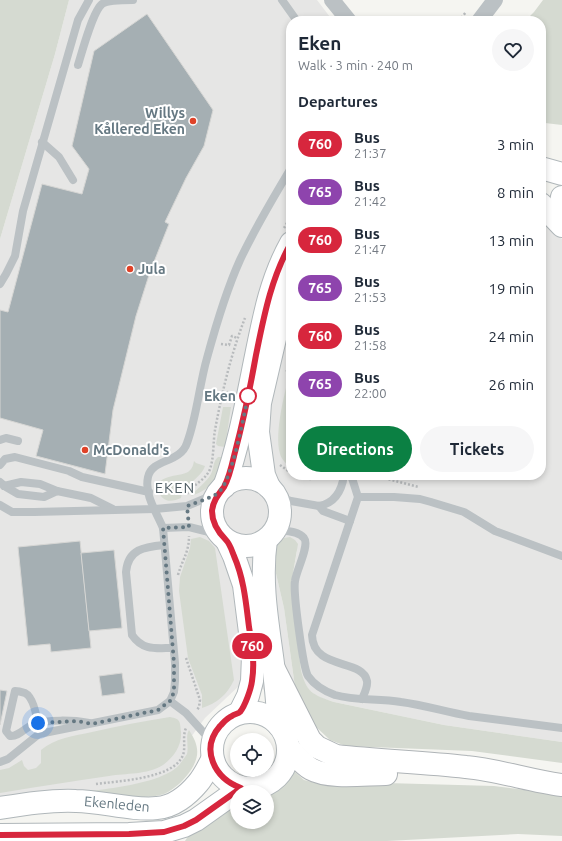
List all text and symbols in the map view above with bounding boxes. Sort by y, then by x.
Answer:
button: heart [492,29,534,71]
text: Eken [298,32,341,54]
text: Walk · 3 min · 240 m [298,58,413,72]
text: Departures [298,93,378,110]
place label: Willys Kållered Eken [94,105,185,137]
marker: Willys Kållered Eken [188,116,198,126]
text: Bus [354,129,380,146]
text: 760 [308,136,332,152]
text: 3 min [497,136,534,153]
text: 21:37 [354,146,387,160]
text: Bus [354,177,380,194]
text: 765 [308,184,332,200]
text: 8 min [497,184,534,201]
text: 21:42 [354,194,387,208]
text: Bus [354,225,380,242]
text: 760 [308,232,332,248]
text: 13 min [488,232,534,249]
text: 21:47 [354,242,387,256]
place label: Jula [138,261,165,277]
marker: Jula [125,264,135,274]
text: Bus [354,273,380,290]
text: 765 [308,280,332,296]
text: 19 min [488,280,534,297]
text: 21:53 [354,290,387,304]
text: Bus [354,321,380,338]
text: 760 [308,328,332,344]
text: 24 min [488,328,534,345]
text: 21:58 [354,338,387,352]
text: Bus [354,369,380,386]
text: 765 [308,376,332,392]
text: 26 min [488,376,534,393]
text: 22:00 [354,386,387,400]
marker: Eken [239,387,257,405]
place label: Eken [204,388,236,404]
button: Directions [298,426,412,472]
button: Tickets [420,426,534,472]
place label: McDonald's [93,442,170,458]
marker: McDonald's [80,445,90,455]
district label: EKEN [155,479,195,496]
line badge: 760 [229,633,275,659]
text: 760 [240,638,264,654]
your location [28,713,48,733]
map controls [230,733,274,829]
button: locate [230,733,274,777]
button: layers [230,785,274,829]
street label: Ekenleden [84,793,150,815]

